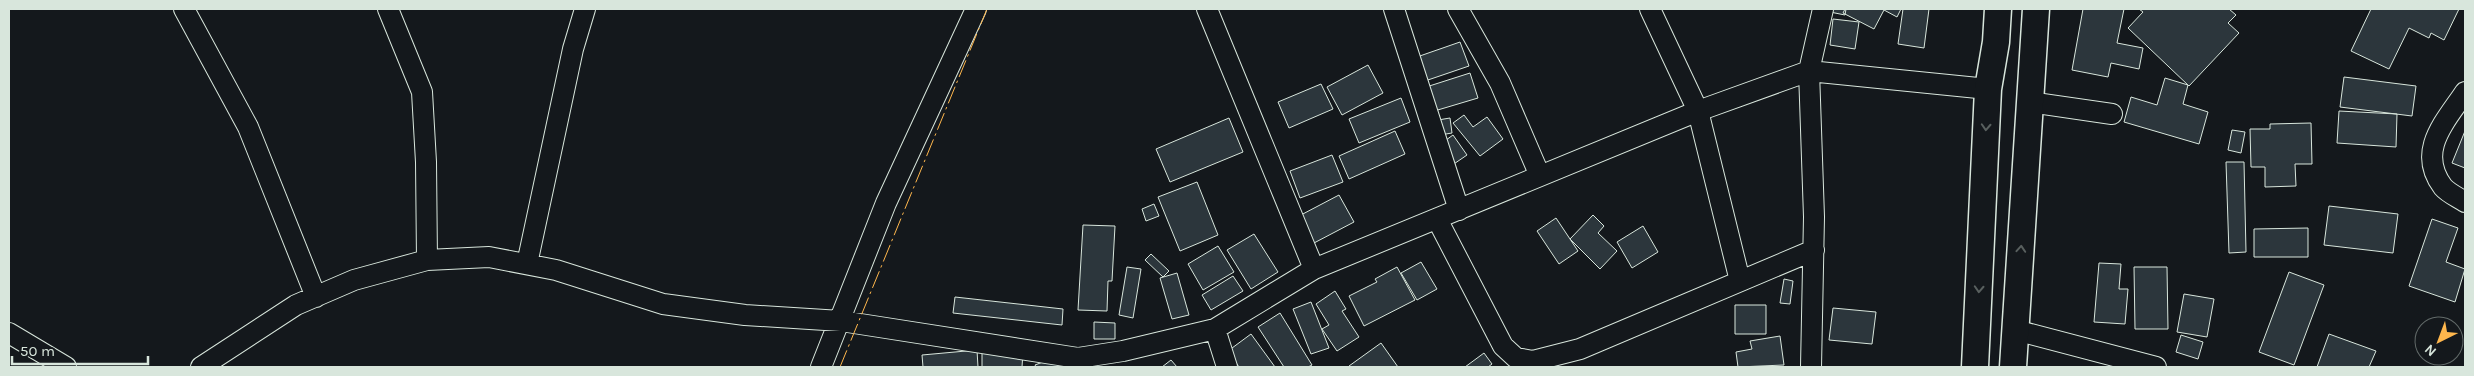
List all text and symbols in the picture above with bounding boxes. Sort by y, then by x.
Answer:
one-way arrow [1981,123,1992,131]
one-way arrow [2015,244,2026,252]
one-way arrow [1973,285,1984,293]
north arrow [2414,316,2464,366]
scale bar [12,334,149,366]
text: N [2421,341,2440,360]
text: 50 m [20,342,55,360]

